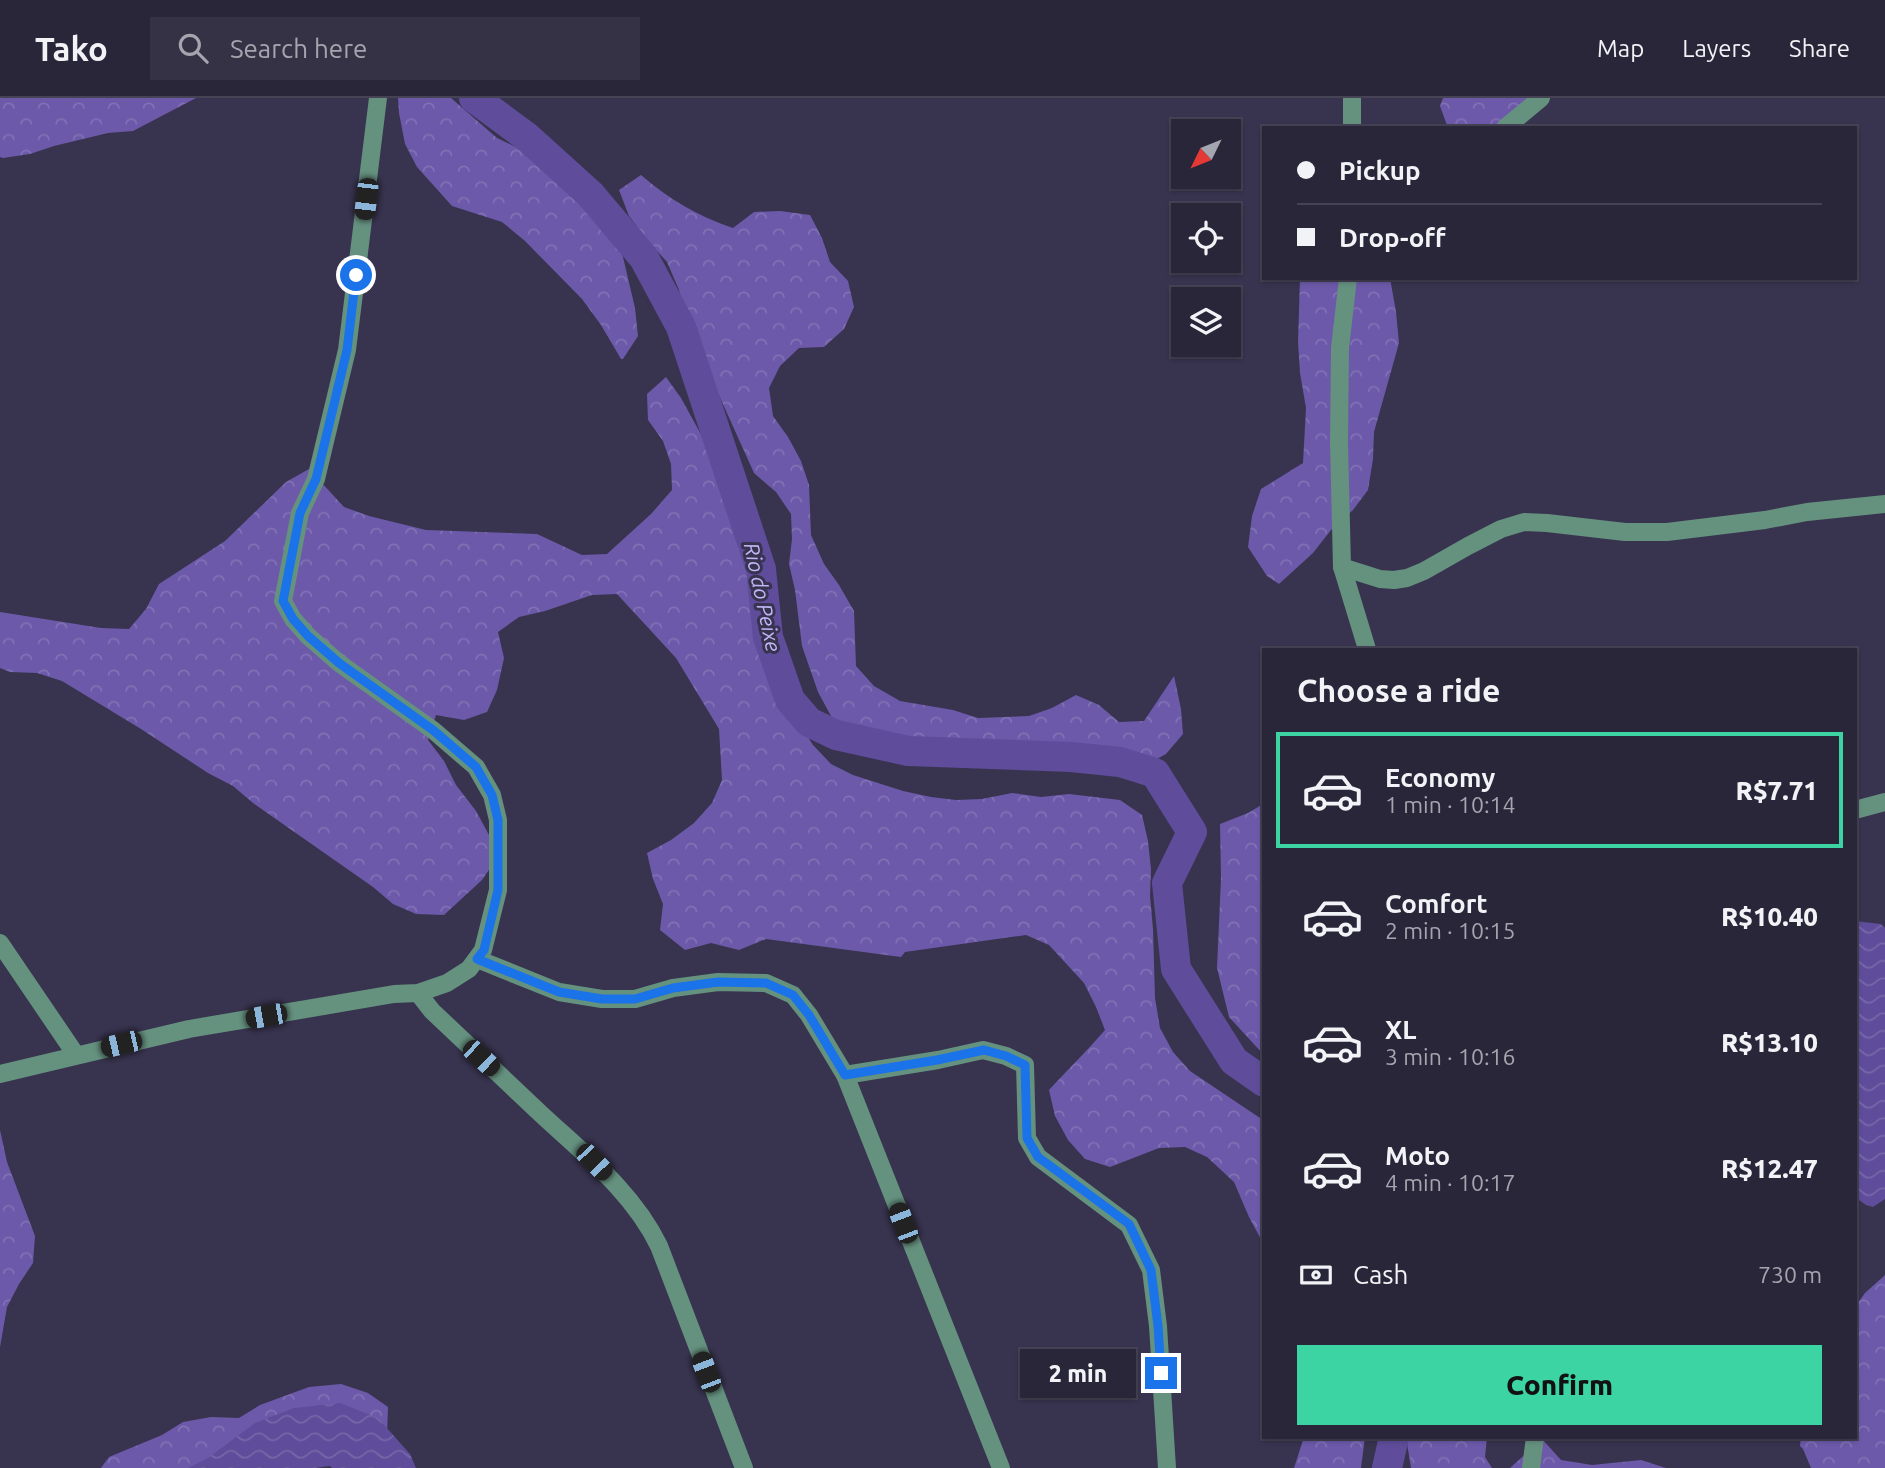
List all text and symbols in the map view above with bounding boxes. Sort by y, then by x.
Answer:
search box [150,17,640,80]
icon: search [174,29,212,67]
text: Tako [35,30,108,67]
text: Search here [230,34,367,63]
text: Map [1597,35,1644,62]
text: Layers [1682,35,1751,62]
text: Share [1789,35,1850,62]
north arrow [1171,119,1241,189]
map controls [1171,119,1241,357]
text: Pickup [1339,156,1421,185]
car [354,177,379,221]
button: locate [1171,203,1241,273]
text: Drop-off [1339,223,1446,252]
route start [340,259,372,291]
button: layers [1171,287,1241,357]
water label: Rio do Peixe [740,540,786,654]
text: Choose a ride [1297,672,1500,708]
icon: car [1301,759,1364,822]
text: Economy [1385,763,1495,792]
text: R$7.71 [1736,776,1818,805]
text: 1 min · 10:14 [1385,792,1516,817]
icon: car [1301,885,1364,948]
text: Comfort [1385,889,1488,918]
text: R$10.40 [1721,902,1818,931]
text: 2 min · 10:15 [1385,918,1516,943]
car [244,1002,289,1030]
icon: car [1301,1011,1364,1074]
text: XL [1385,1015,1416,1044]
text: R$13.10 [1721,1028,1818,1057]
car [99,1029,144,1059]
car [459,1036,504,1080]
text: 3 min · 10:16 [1385,1044,1516,1069]
icon: car [1301,1137,1364,1200]
car [572,1140,617,1184]
text: Moto [1385,1141,1450,1170]
text: R$12.47 [1721,1154,1818,1183]
text: 4 min · 10:17 [1385,1170,1516,1195]
car [886,1200,921,1246]
icon: cash [1297,1256,1335,1294]
text: Cash [1353,1260,1408,1289]
text: 730 m [1758,1262,1822,1287]
button: Confirm [1297,1345,1822,1425]
callout: 2 min [1021,1348,1136,1398]
car [689,1349,724,1395]
route end [1145,1357,1177,1389]
text: 2 min [1049,1361,1107,1386]

